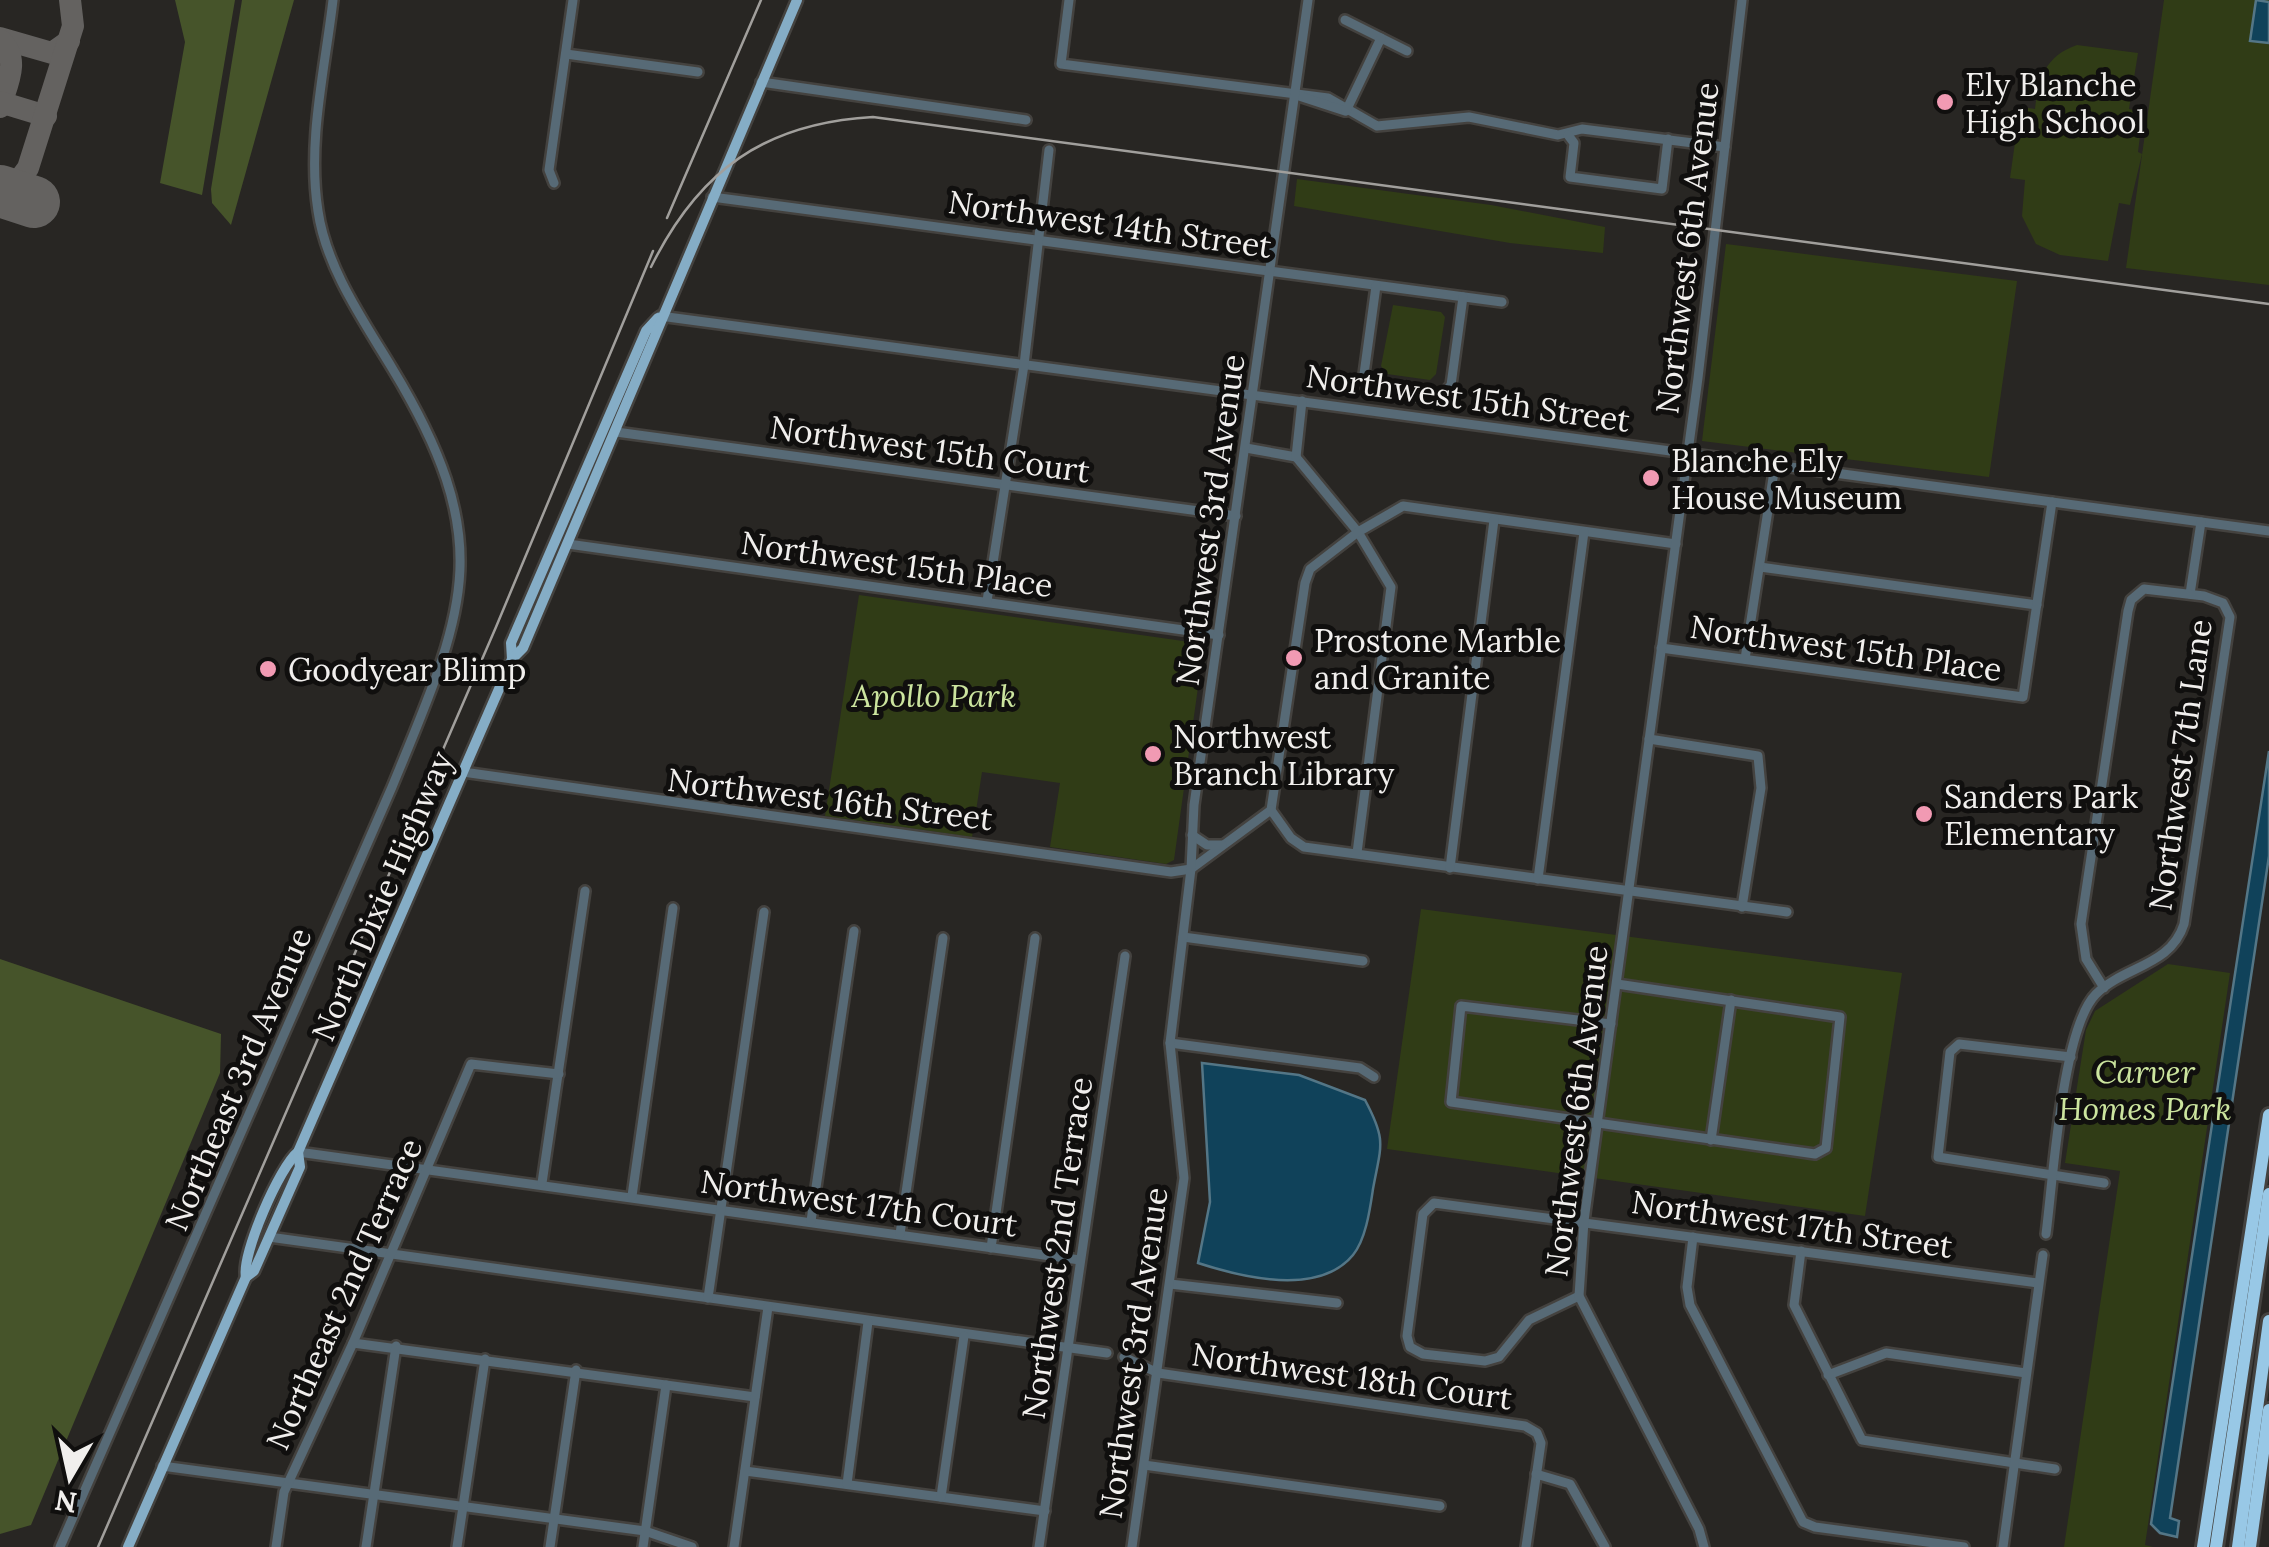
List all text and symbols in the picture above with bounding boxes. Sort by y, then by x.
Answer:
place label: Ely Blanche High School [1965,64,2145,142]
street label: Northwest 6th Avenue [1646,80,1728,416]
marker: Ely Blanche High School [1934,91,1956,113]
street label: Northwest 14th Street [946,181,1275,267]
street label: Northwest 3rd Avenue [1166,352,1254,688]
street label: Northwest 15th Street [1304,355,1633,441]
street label: Northwest 15th Court [768,406,1093,492]
place label: Blanche Ely House Museum [1671,440,1902,518]
marker: Blanche Ely House Museum [1640,467,1662,489]
street label: Northwest 15th Place [739,522,1055,606]
street label: Northwest 15th Place [1688,606,2004,690]
street label: Northwest 7th Lane [2139,617,2221,913]
place label: Prostone Marble and Granite [1314,620,1561,698]
marker: Prostone Marble and Granite [1283,647,1305,669]
place label: Goodyear Blimp [288,649,526,690]
marker: Goodyear Blimp [257,658,279,680]
park label: Apollo Park [851,675,1016,716]
place label: Northwest Branch Library [1173,716,1394,794]
marker: Northwest Branch Library [1142,743,1164,765]
street label: North Dixie Highway [302,745,462,1047]
street label: Northwest 16th Street [665,759,996,839]
place label: Sanders Park Elementary [1944,776,2138,854]
marker: Sanders Park Elementary [1913,803,1935,825]
street label: Northeast 3rd Avenue [156,921,320,1237]
street label: Northwest 6th Avenue [1535,943,1617,1279]
park label: Carver Homes Park [2058,1051,2232,1129]
street label: Northwest 2nd Terrace [1013,1074,1101,1422]
street label: Northeast 2nd Terrace [257,1132,431,1456]
street label: Northwest 17th Court [698,1160,1021,1246]
street label: Northwest 17th Street [1629,1181,1956,1267]
street label: Northwest 3rd Avenue [1089,1185,1177,1521]
street label: Northwest 18th Court [1189,1333,1515,1419]
north arrow [20,1427,120,1527]
text: N [53,1482,80,1521]

